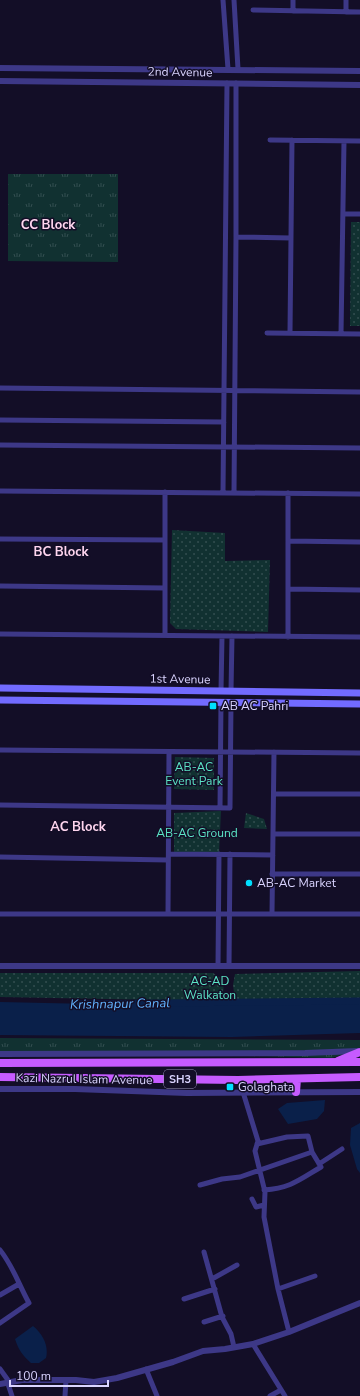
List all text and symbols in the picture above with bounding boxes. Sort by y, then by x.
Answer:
street label: 2nd Avenue [147,63,213,81]
district label: CC Block [21,216,76,234]
district label: BC Block [34,543,89,561]
street label: 1st Avenue [149,670,211,688]
place label: AB AC Pahri [221,698,288,714]
marker: AB AC Pahri [208,701,218,711]
park label: AB-AC Event Park [165,759,224,789]
district label: AC Block [50,818,107,836]
park label: AB-AC Ground [156,825,238,841]
place label: AB-AC Market [257,875,337,891]
marker: AB-AC Market [244,878,254,888]
park label: AC-AD Walkaton [184,973,236,1003]
water label: Krishnapur Canal [70,994,170,1014]
street label: Kazi Nazrul Islam Avenue [16,1070,152,1088]
road number: SH3 [164,1070,196,1088]
place label: Golaghata [238,1079,294,1095]
marker: Golaghata [225,1082,235,1092]
scale bar [10,1362,108,1388]
text: 100 m [16,1368,51,1384]

